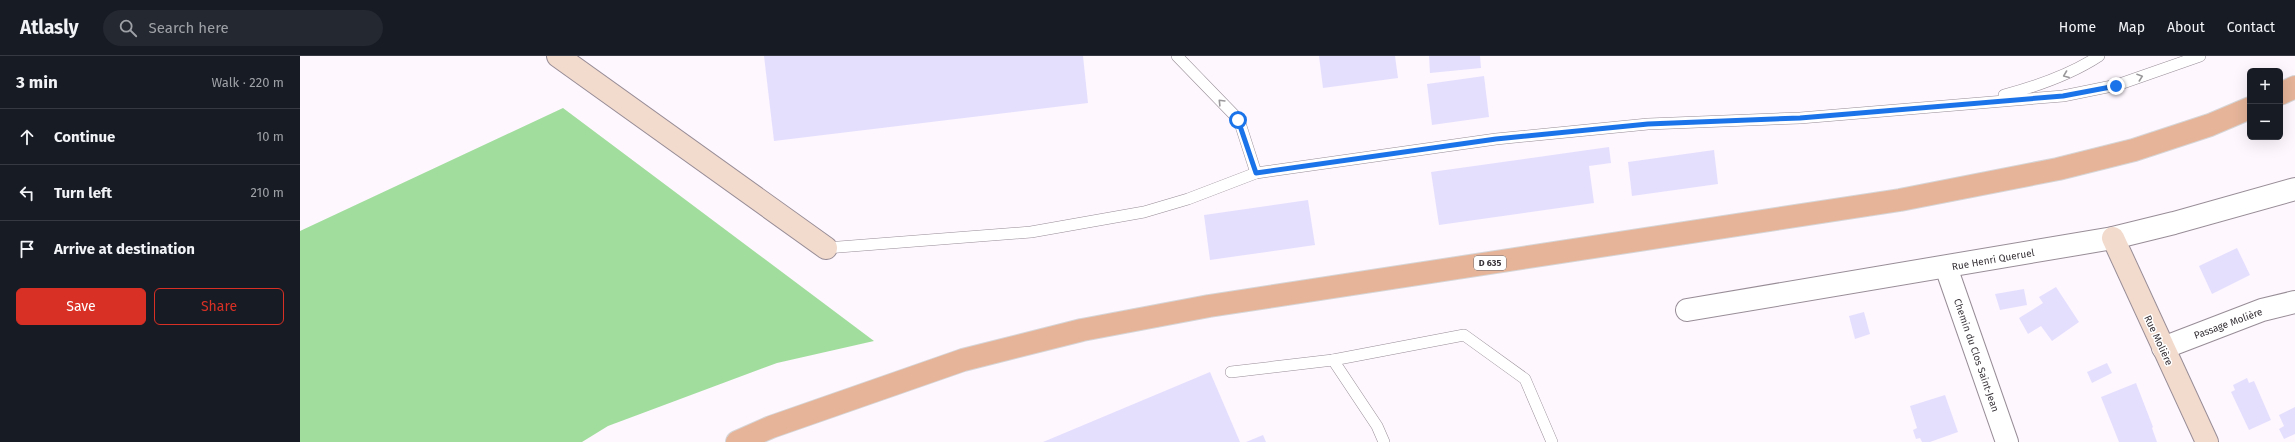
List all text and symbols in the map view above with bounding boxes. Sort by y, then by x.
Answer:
search box [103,10,383,46]
text: Atlasly [20,16,79,39]
icon: search [117,17,139,39]
text: Search here [149,19,229,37]
text: Home [2059,19,2096,36]
text: Map [2118,19,2145,36]
text: About [2167,19,2205,36]
text: Contact [2227,19,2275,36]
map controls [2247,68,2283,140]
button: + [2247,68,2283,104]
one-way arrow [2062,70,2069,78]
text: 3 min [16,72,58,93]
one-way arrow [2137,74,2144,82]
text: Walk · 220 m [212,75,284,90]
route end [2107,77,2125,95]
one-way arrow [1218,99,1226,107]
button: − [2247,104,2283,140]
route start [1229,111,1247,129]
icon: ahead [16,126,38,148]
text: Continue [54,128,115,146]
text: 10 m [257,129,284,144]
icon: left [16,182,38,204]
text: Turn left [54,184,112,202]
text: 210 m [250,185,284,200]
icon: arrive [16,238,38,260]
text: Arrive at destination [54,240,195,258]
street label: Rue Henri Queruel [1951,247,2035,273]
road number: D 635 [1474,256,1506,270]
button: Save [16,288,146,325]
button: Share [154,288,284,325]
street label: Chemin du Clos Saint-Jean [1951,297,2001,414]
street label: Passage Molière [2192,306,2264,342]
street label: Rue Molière [2141,314,2175,367]

